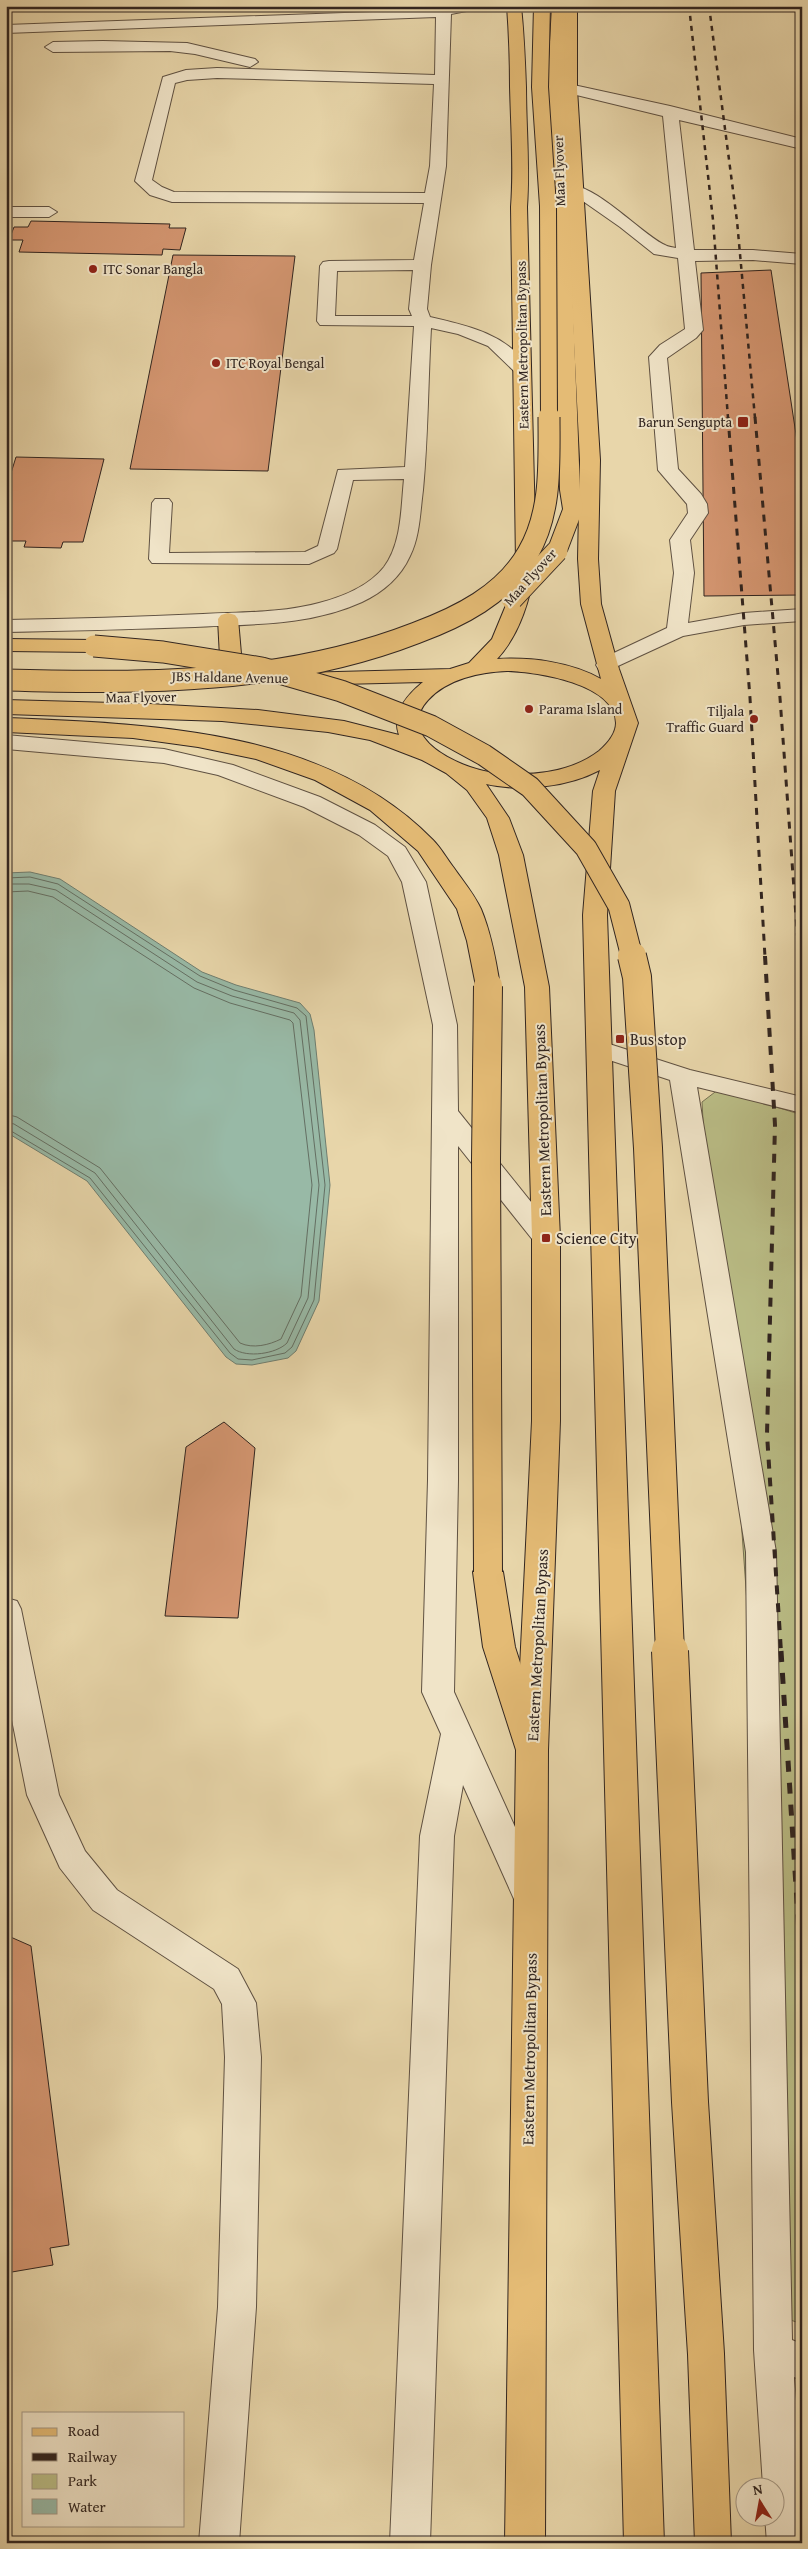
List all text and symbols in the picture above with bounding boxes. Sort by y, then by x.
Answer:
street label: Maa Flyover [548,135,570,207]
place label: ITC Sonar Bangla [103,259,203,279]
street label: Eastern Metropolitan Bypass [511,261,533,429]
marker: ITC Sonar Bangla [87,263,99,275]
place label: ITC Royal Bengal [226,353,324,373]
marker: ITC Royal Bengal [210,357,222,369]
place label: Barun Sengupta [638,412,732,432]
marker: Barun Sengupta [736,415,750,429]
street label: Maa Flyover [499,544,561,610]
street label: JBS Haldane Avenue [169,666,289,688]
street label: Maa Flyover [105,686,177,708]
place label: Parama Island [539,699,623,719]
place label: Tiljala Traffic Guard [666,701,745,737]
marker: Parama Island [523,703,535,715]
marker: Tiljala Traffic Guard [748,713,760,725]
street label: Eastern Metropolitan Bypass [527,1023,557,1217]
place label: Bus stop [630,1027,687,1051]
marker: Bus stop [614,1033,626,1045]
place label: Science City [556,1226,637,1250]
marker: Science City [540,1232,552,1244]
street label: Eastern Metropolitan Bypass [520,1548,554,1742]
street label: Eastern Metropolitan Bypass [515,1953,543,2145]
legend [22,2412,185,2526]
text: Road [68,2420,99,2441]
text: Railway [68,2446,118,2467]
text: Park [68,2470,97,2491]
north arrow [736,2476,786,2526]
text: N [751,2478,765,2500]
text: Water [68,2496,106,2517]

